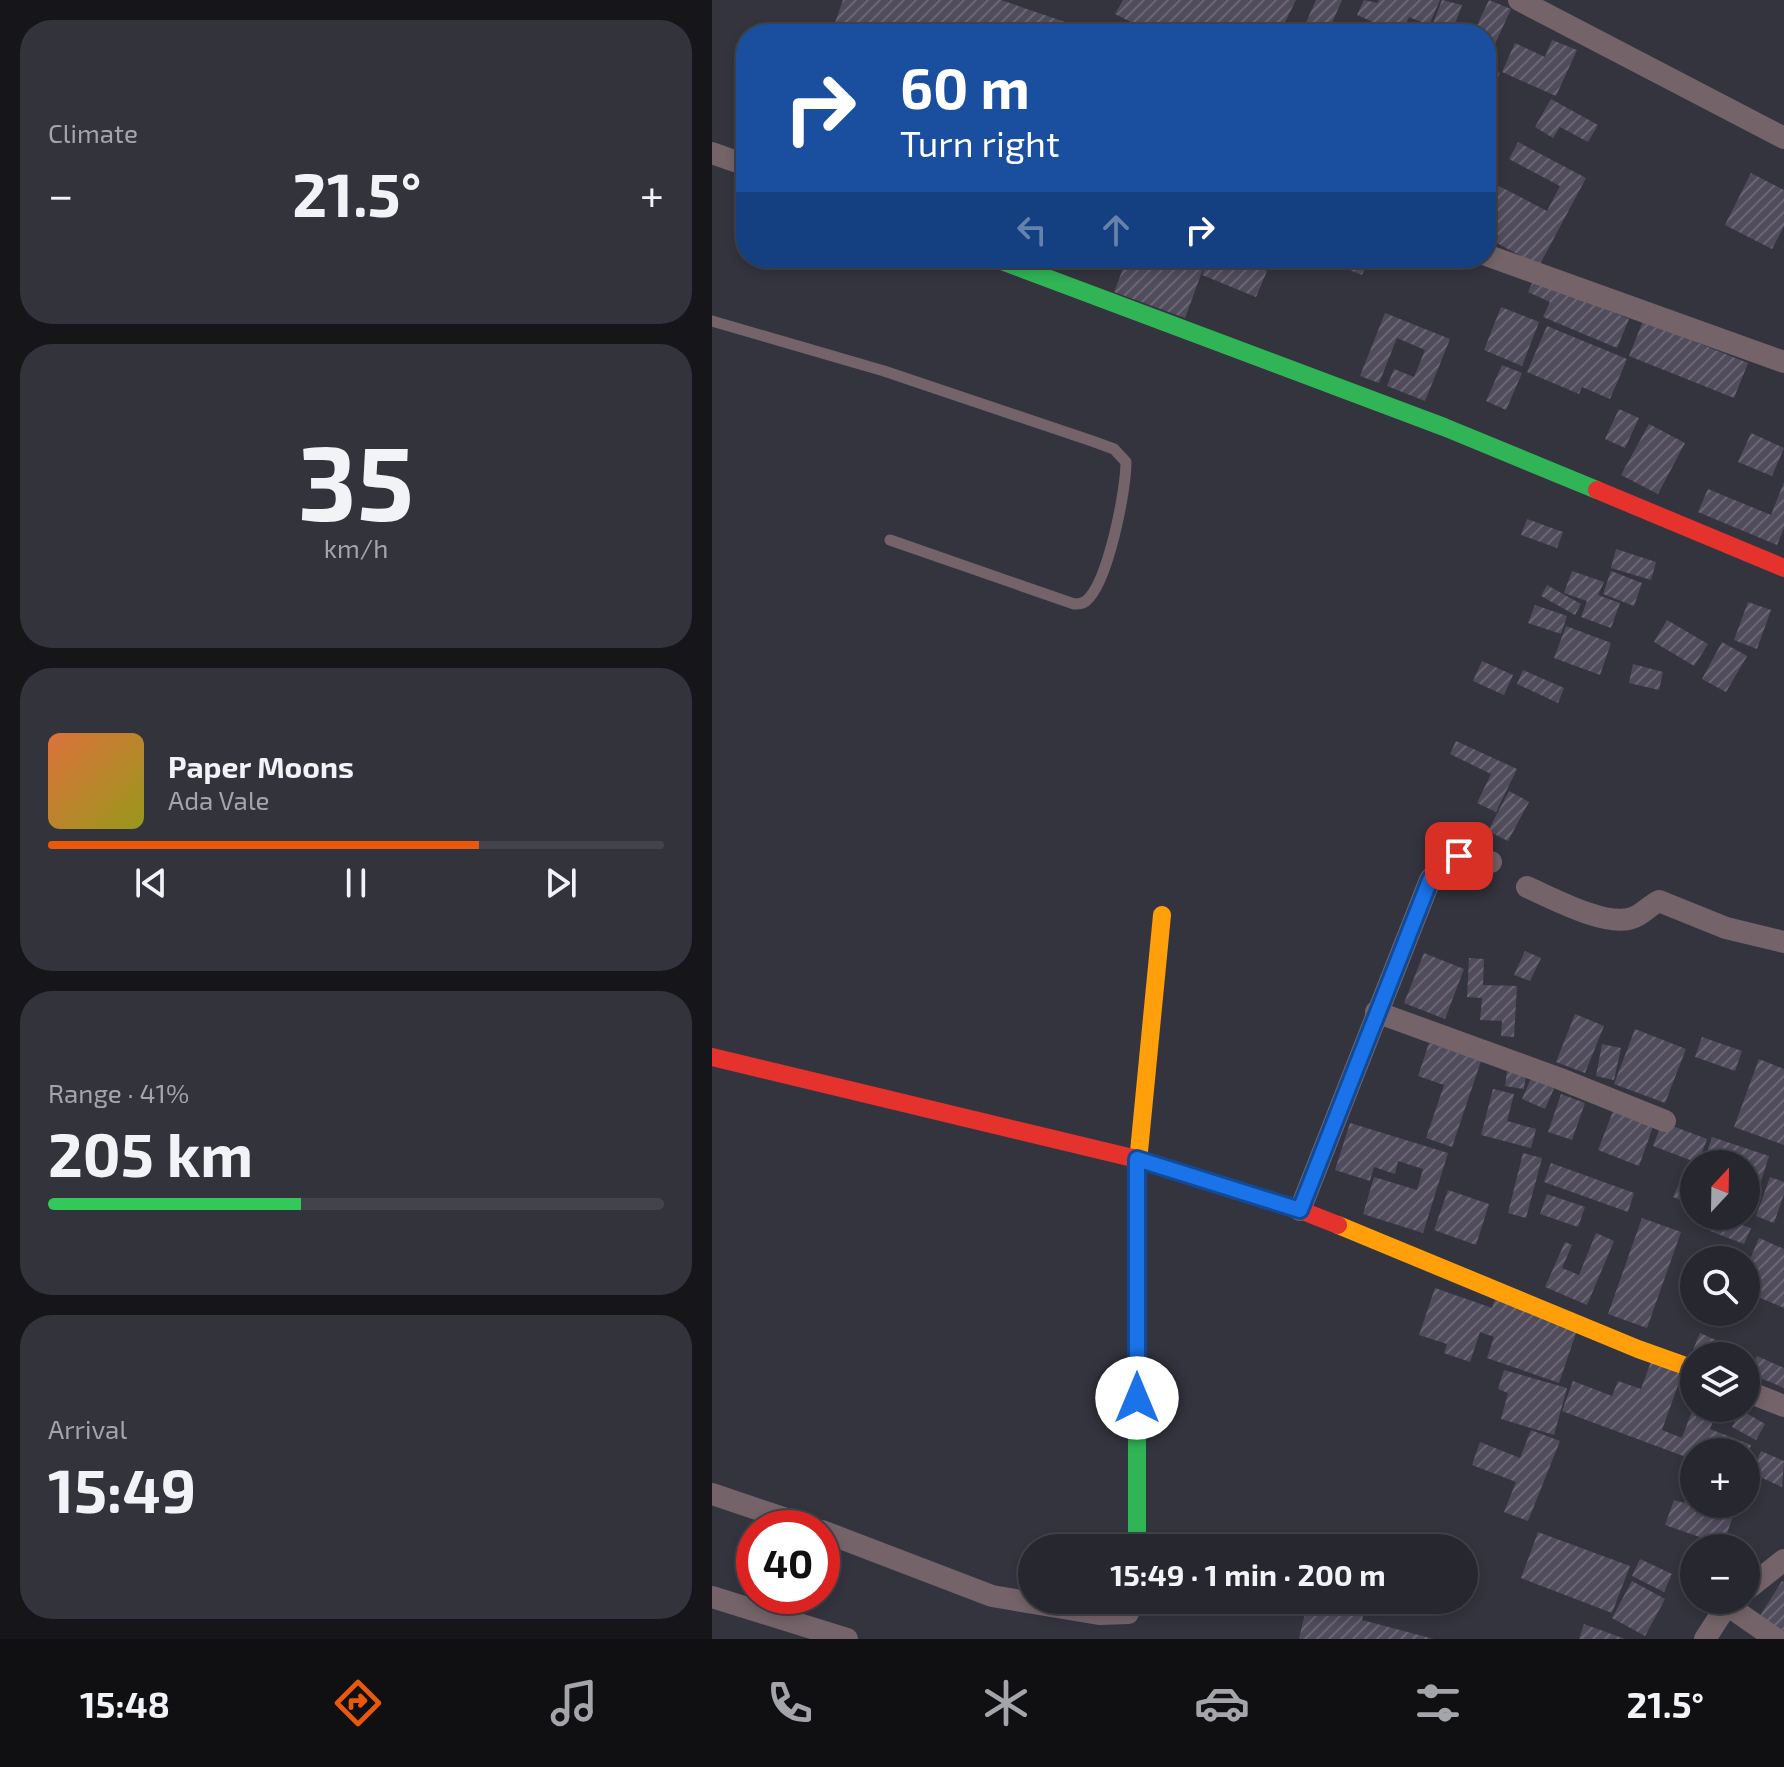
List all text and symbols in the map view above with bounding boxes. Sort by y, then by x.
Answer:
text: 60 m [900,53,1030,120]
icon: right [768,56,872,160]
text: Climate [48,117,138,148]
text: Turn right [900,121,1060,164]
text: 21.5° [292,157,421,229]
text: − [48,167,74,220]
text: + [640,167,664,220]
icon: left [1010,208,1054,252]
icon: ahead [1094,208,1138,252]
icon: right [1178,208,1222,252]
text: 35 [298,417,414,542]
text: km/h [324,532,388,563]
text: Paper Moons [168,748,354,784]
text: Ada Vale [168,784,270,815]
pin [1425,822,1493,890]
icon: arrive [1437,834,1481,878]
icon: previous [129,861,173,905]
icon: pause [334,861,378,905]
icon: next [539,861,583,905]
text: Range · 41% [48,1077,189,1108]
text: 205 km [48,1117,253,1189]
north arrow [1680,1150,1760,1230]
map controls [1680,1150,1760,1614]
button: search [1680,1246,1760,1326]
button: layers [1680,1342,1760,1422]
position arrow [1095,1356,1179,1440]
text: Arrival [48,1413,127,1444]
button: + [1680,1438,1760,1518]
text: 15:49 [48,1453,196,1525]
speed limit sign: 40 [736,1510,840,1614]
button: − [1680,1534,1760,1614]
text: 15:49 · 1 min · 200 m [1110,1556,1386,1592]
icon: directions [330,1675,386,1731]
icon: music [546,1675,602,1731]
icon: phone [762,1675,818,1731]
icon: climate [978,1675,1034,1731]
icon: car [1194,1675,1250,1731]
icon: filters [1410,1675,1466,1731]
text: 15:48 [80,1682,170,1725]
text: 21.5° [1626,1682,1704,1725]

